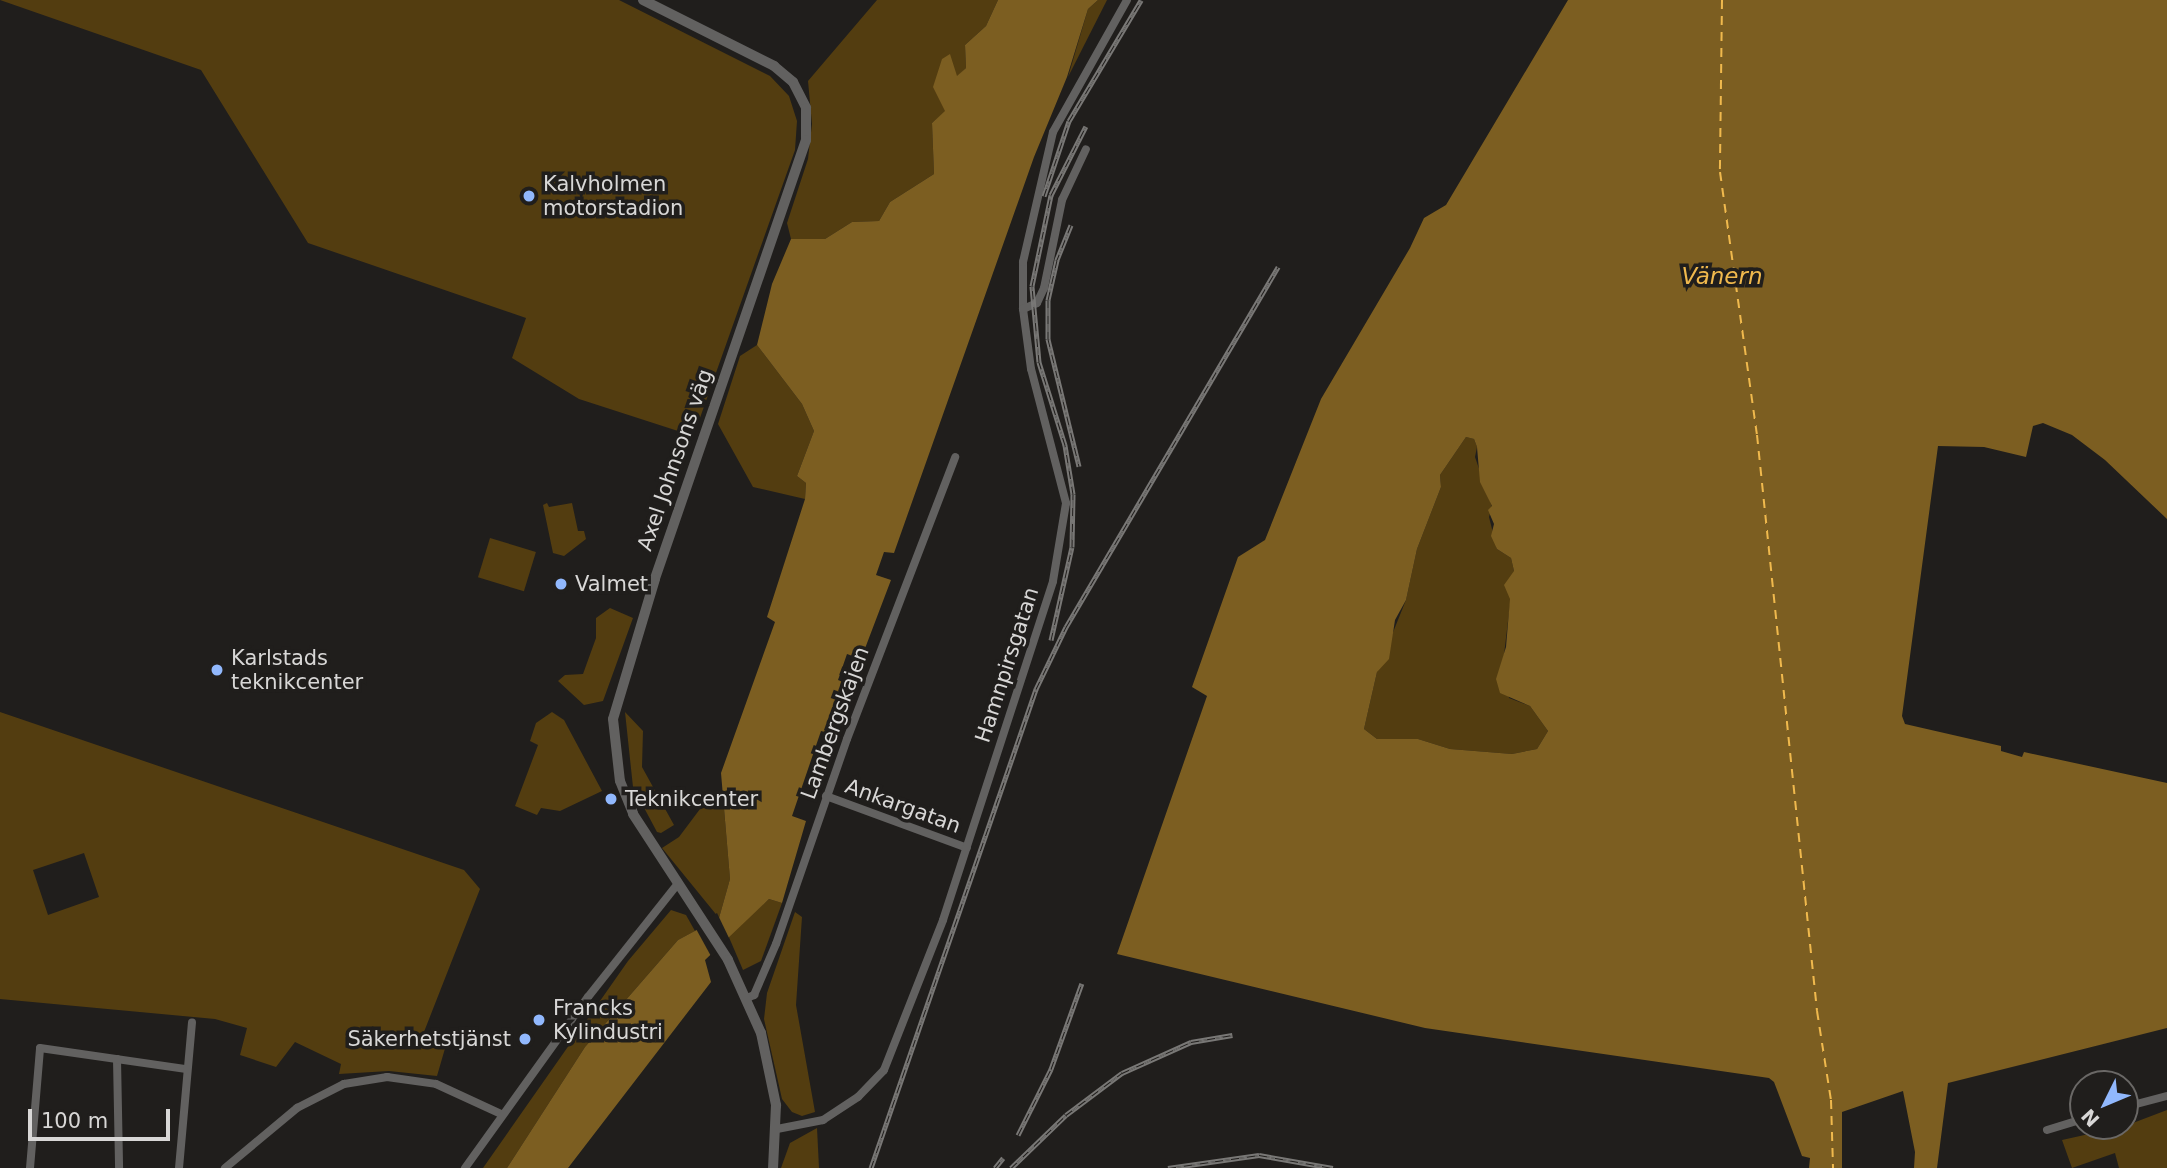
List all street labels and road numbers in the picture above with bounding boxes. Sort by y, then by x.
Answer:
street label: Axel Johnsons väg [632,366,718,554]
street label: Hamnpirsgatan [970,584,1044,746]
street label: Lambergskajen [796,643,874,803]
street label: Ankargatan [842,773,964,839]

